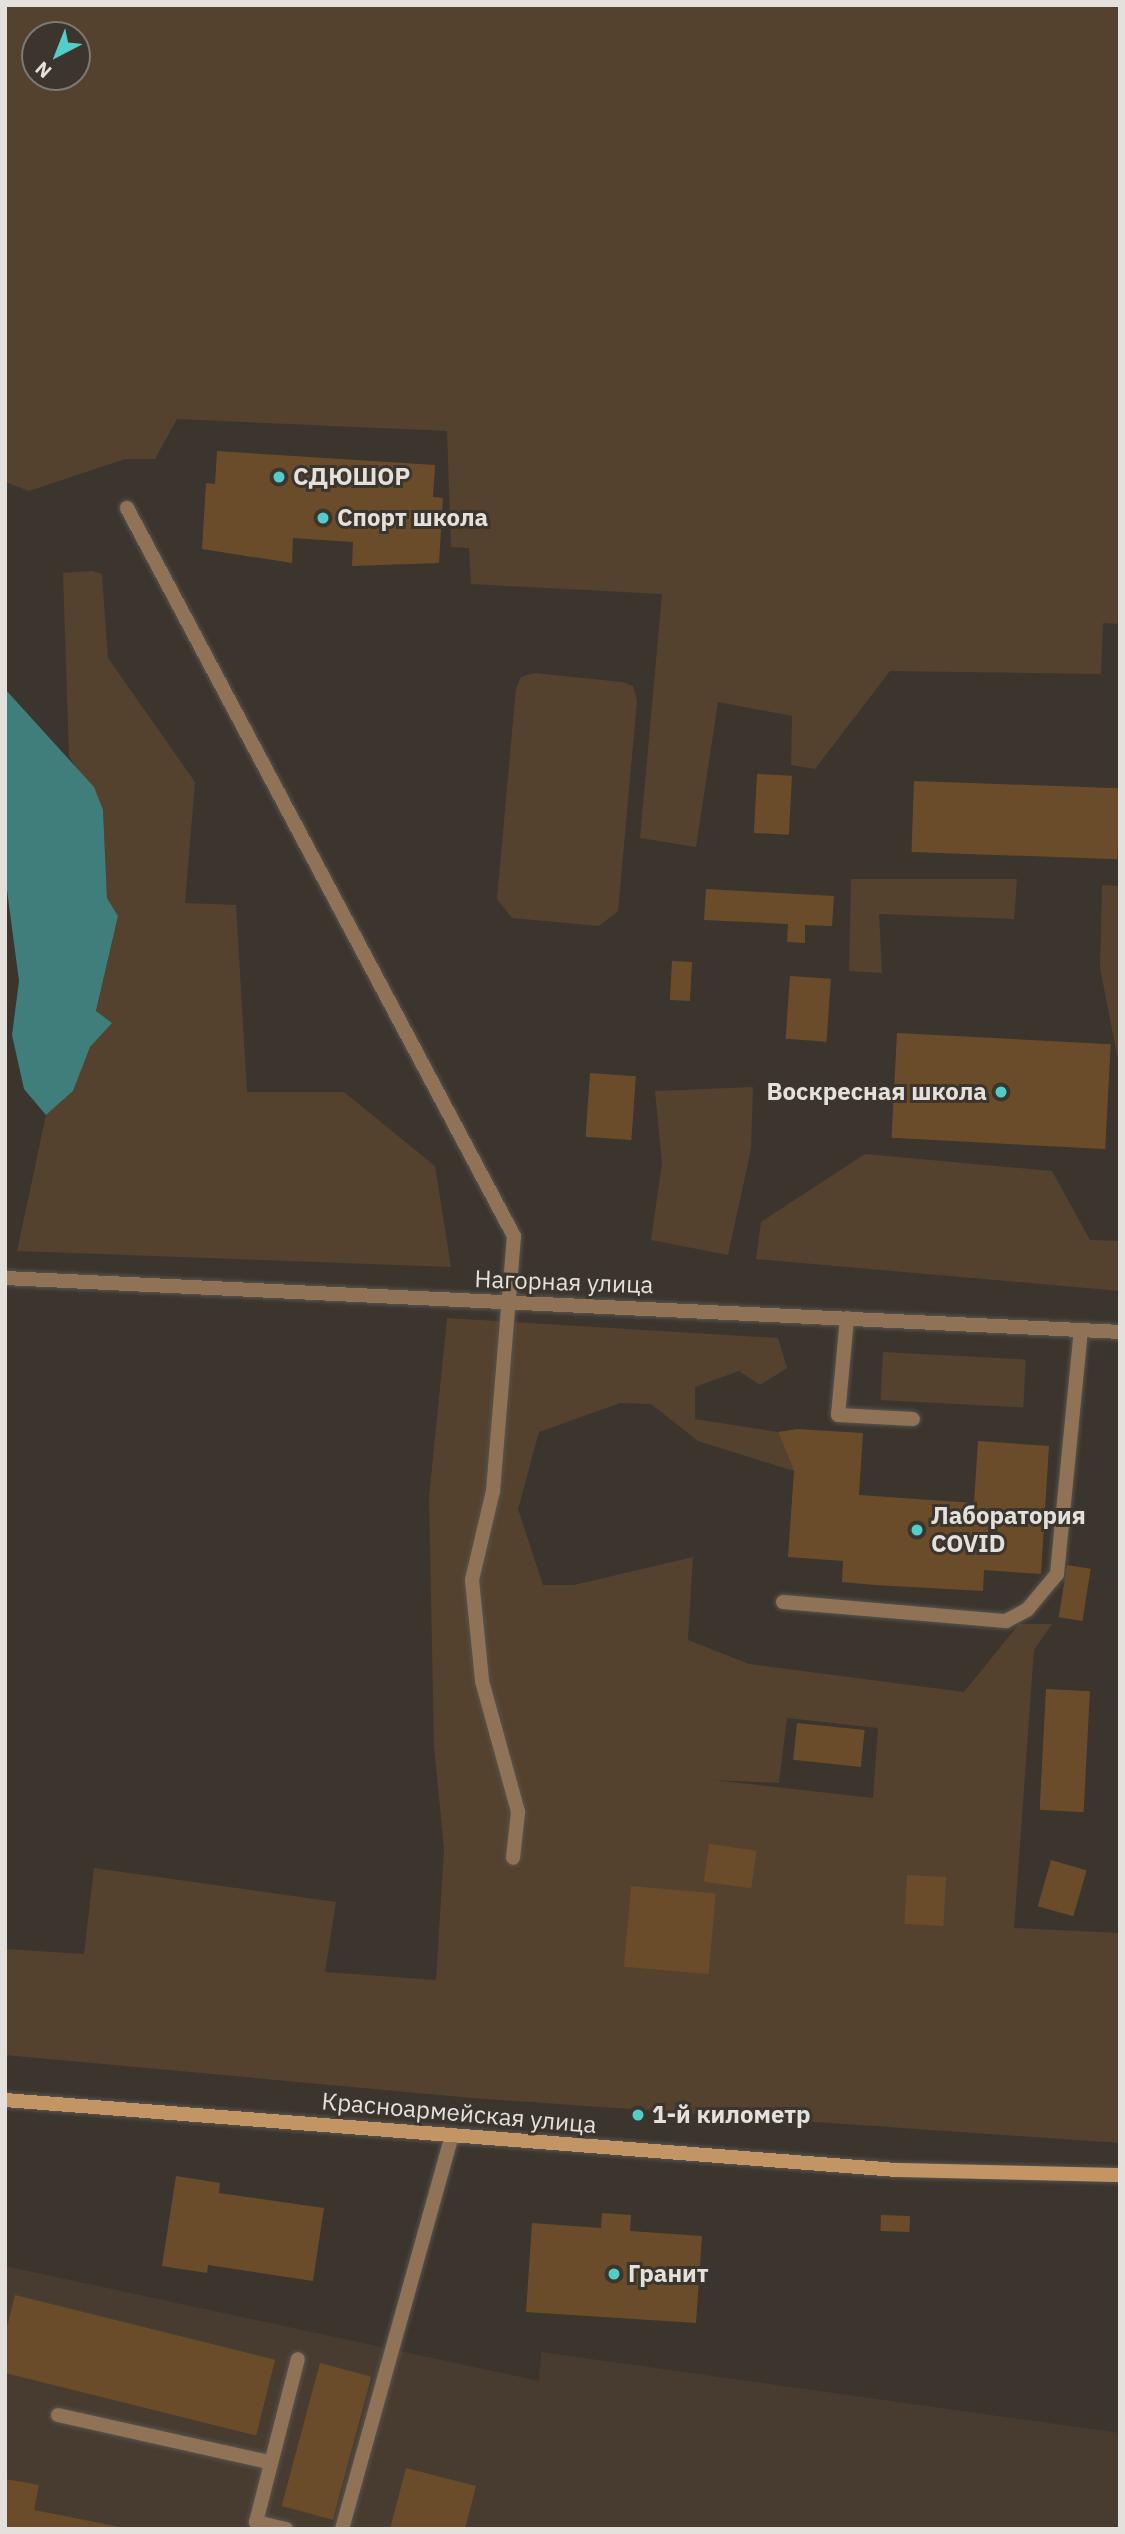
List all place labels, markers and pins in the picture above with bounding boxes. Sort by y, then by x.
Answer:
place label: СДЮШОР [293,463,410,491]
marker: СДЮШОР [271,469,287,485]
place label: Спорт школа [337,504,488,532]
marker: Спорт школа [315,510,331,526]
place label: Воскресная школа [767,1078,987,1106]
marker: Воскресная школа [993,1084,1009,1100]
place label: Лаборатория COVID [931,1502,1086,1558]
marker: Лаборатория COVID [909,1522,925,1538]
place label: 1-й километр [652,2101,811,2129]
marker: 1-й километр [630,2107,646,2123]
place label: Гранит [628,2260,709,2288]
marker: Гранит [606,2266,622,2282]

